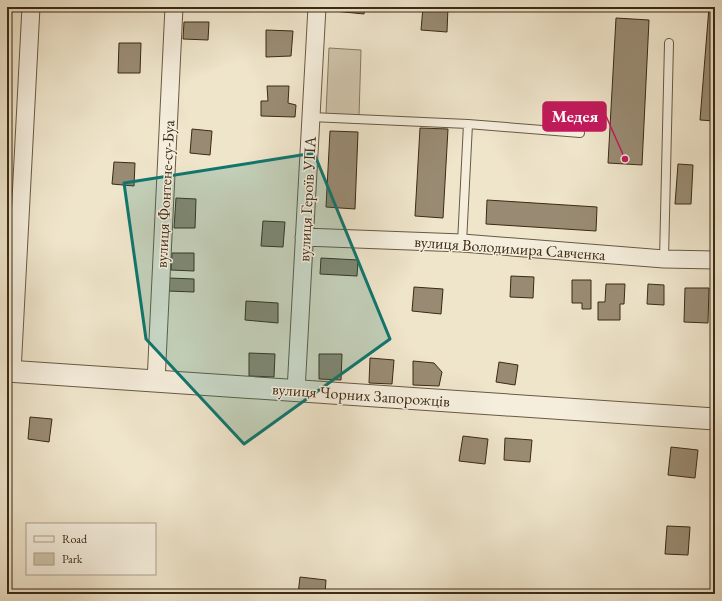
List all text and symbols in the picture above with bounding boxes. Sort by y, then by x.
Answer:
callout: Медея [543,102,606,131]
text: Медея [552,105,598,127]
street label: вулиця Фонтене-су-Буа [151,119,179,269]
street label: вулиця Героїв УПА [293,135,321,262]
street label: вулиця Володимира Савченка [414,231,607,265]
street label: вулиця Чорних Запорожців [271,378,451,412]
legend [26,523,156,575]
text: Road [62,531,88,547]
text: Park [62,551,83,567]

